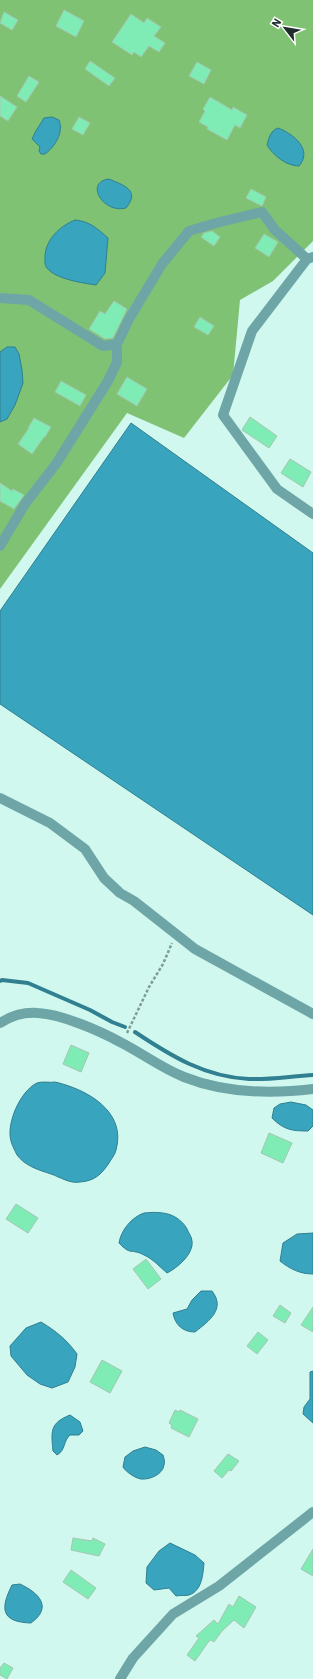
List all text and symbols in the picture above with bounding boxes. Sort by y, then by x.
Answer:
north arrow [265,8,305,48]
text: N [268,16,284,30]

